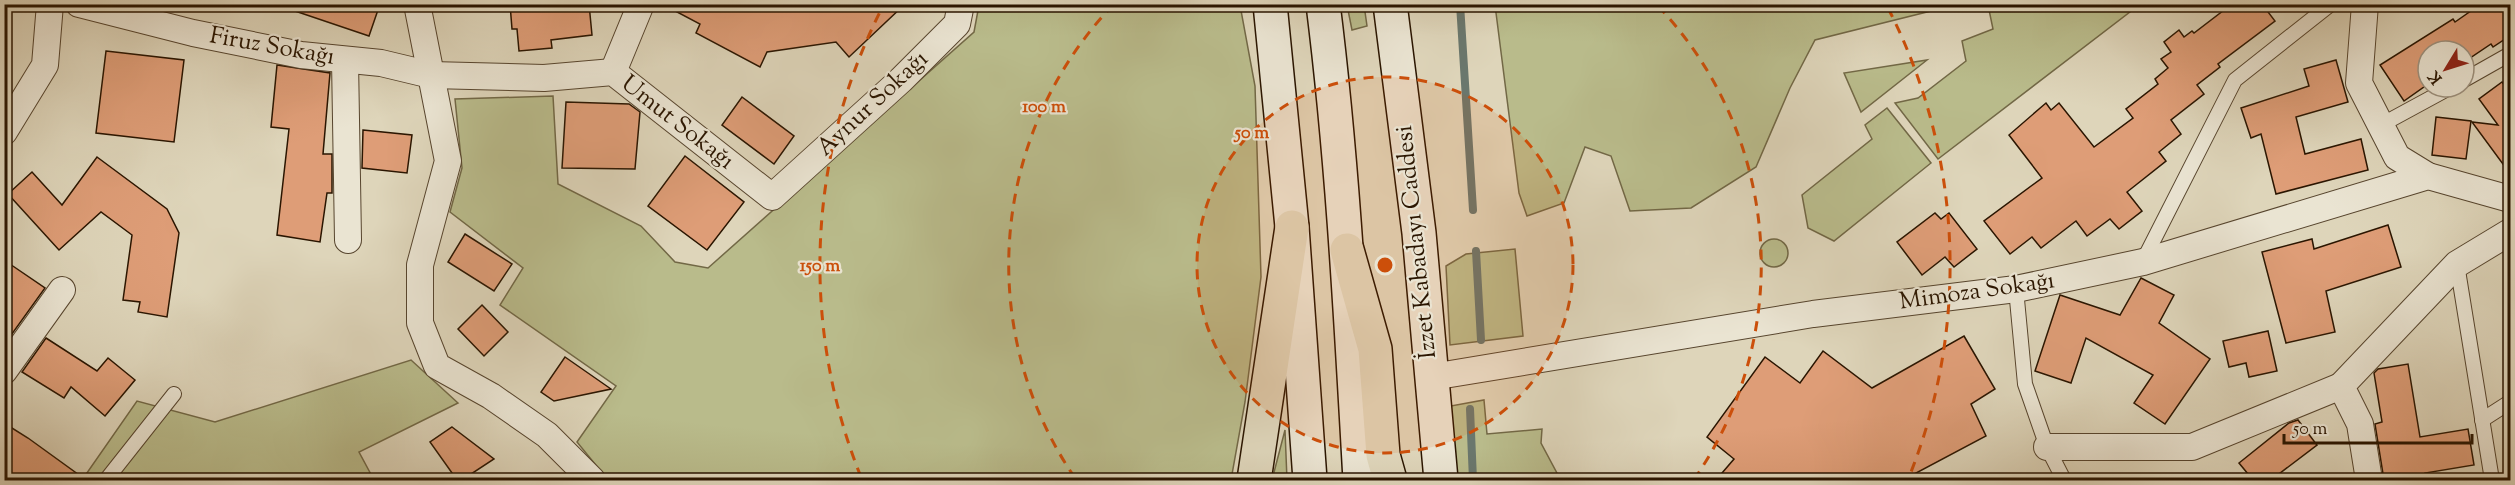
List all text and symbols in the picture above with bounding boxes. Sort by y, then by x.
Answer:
street label: Firuz Sokağı [207,19,337,75]
north arrow [2416,39,2476,99]
street label: Aynur Sokağı [810,43,937,165]
text: K [2423,65,2449,88]
street label: Umut Sokağı [613,68,741,178]
text: 100 m [1022,95,1066,121]
text: 50 m [1233,121,1269,147]
street label: İzzet Kabadayı Caddesi [1388,123,1446,360]
text: 150 m [800,254,840,280]
centre of rings [1375,255,1395,275]
street label: Mimoza Sokağı [1897,264,2057,320]
scale bar [2284,407,2472,445]
text: 50 m [2292,417,2328,443]

